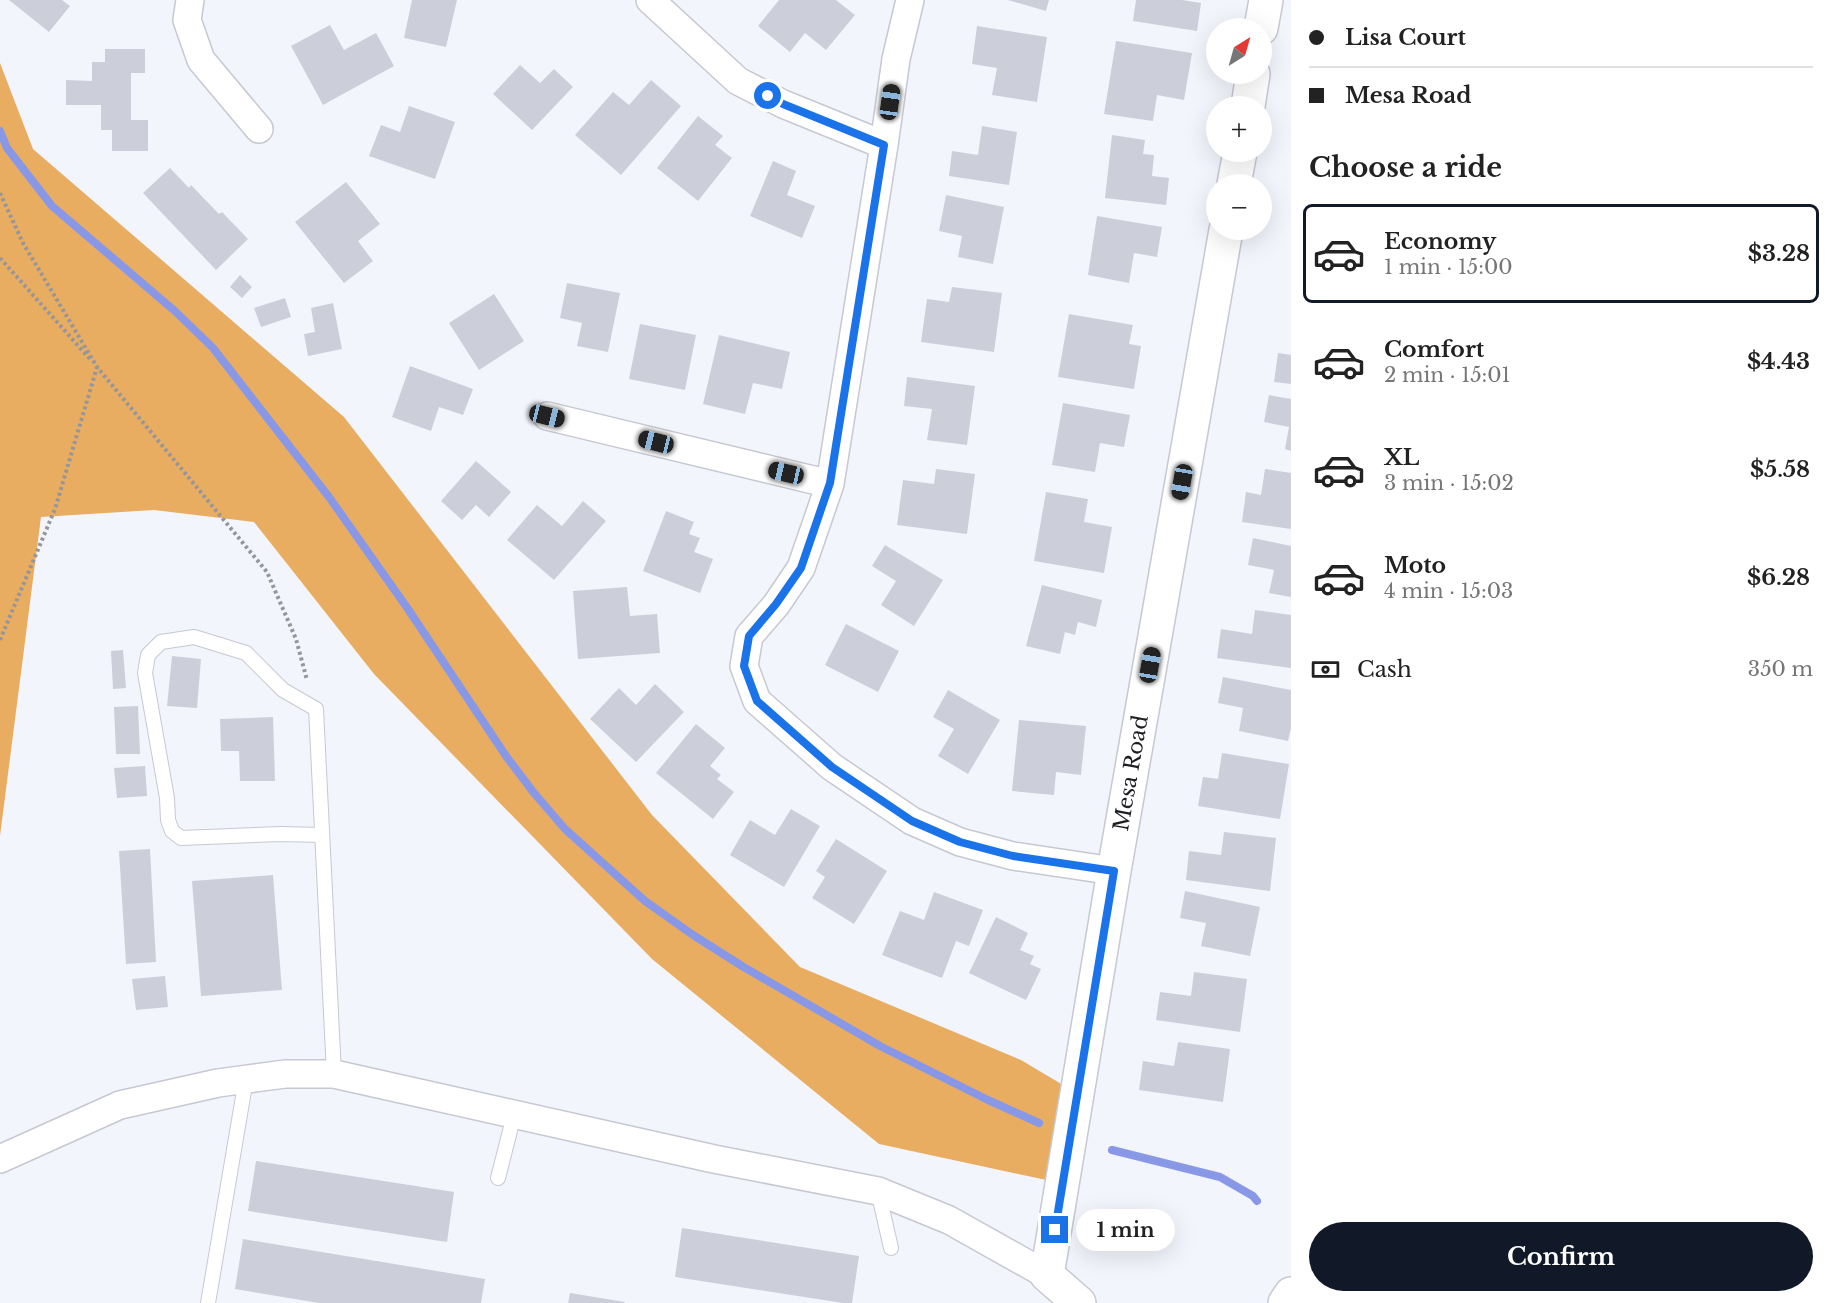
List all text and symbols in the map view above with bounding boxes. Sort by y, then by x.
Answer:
north arrow [1206,18,1272,84]
map controls [1206,18,1272,240]
text: Lisa Court [1345,24,1466,51]
route start [754,82,781,109]
text: Mesa Road [1345,82,1471,109]
car [879,83,901,121]
button: + [1206,96,1272,162]
text: Choose a ride [1309,151,1502,184]
button: − [1206,174,1272,240]
icon: car [1312,227,1366,281]
text: Economy [1384,228,1496,255]
text: $3.28 [1748,240,1810,267]
text: 1 min · 15:00 [1384,255,1512,279]
icon: car [1312,335,1366,389]
text: Comfort [1384,336,1484,363]
text: $4.43 [1747,348,1810,375]
text: 2 min · 15:01 [1384,363,1510,387]
car [527,403,567,429]
car [636,429,676,455]
icon: car [1312,443,1366,497]
text: XL [1384,444,1419,471]
text: $5.58 [1750,456,1810,483]
car [766,460,806,486]
car [1170,463,1194,501]
text: 3 min · 15:02 [1384,471,1514,495]
icon: car [1312,551,1366,605]
text: Moto [1384,552,1446,579]
text: $6.28 [1747,564,1810,591]
text: 4 min · 15:03 [1384,579,1513,603]
car [1138,646,1162,684]
icon: cash [1309,653,1342,686]
text: Cash [1357,656,1412,683]
text: 350 m [1748,657,1813,681]
street label: Mesa Road [1108,713,1154,833]
callout: 1 min [1076,1209,1175,1251]
route end [1041,1216,1068,1243]
text: 1 min [1097,1218,1154,1242]
button: Confirm [1309,1222,1813,1291]

